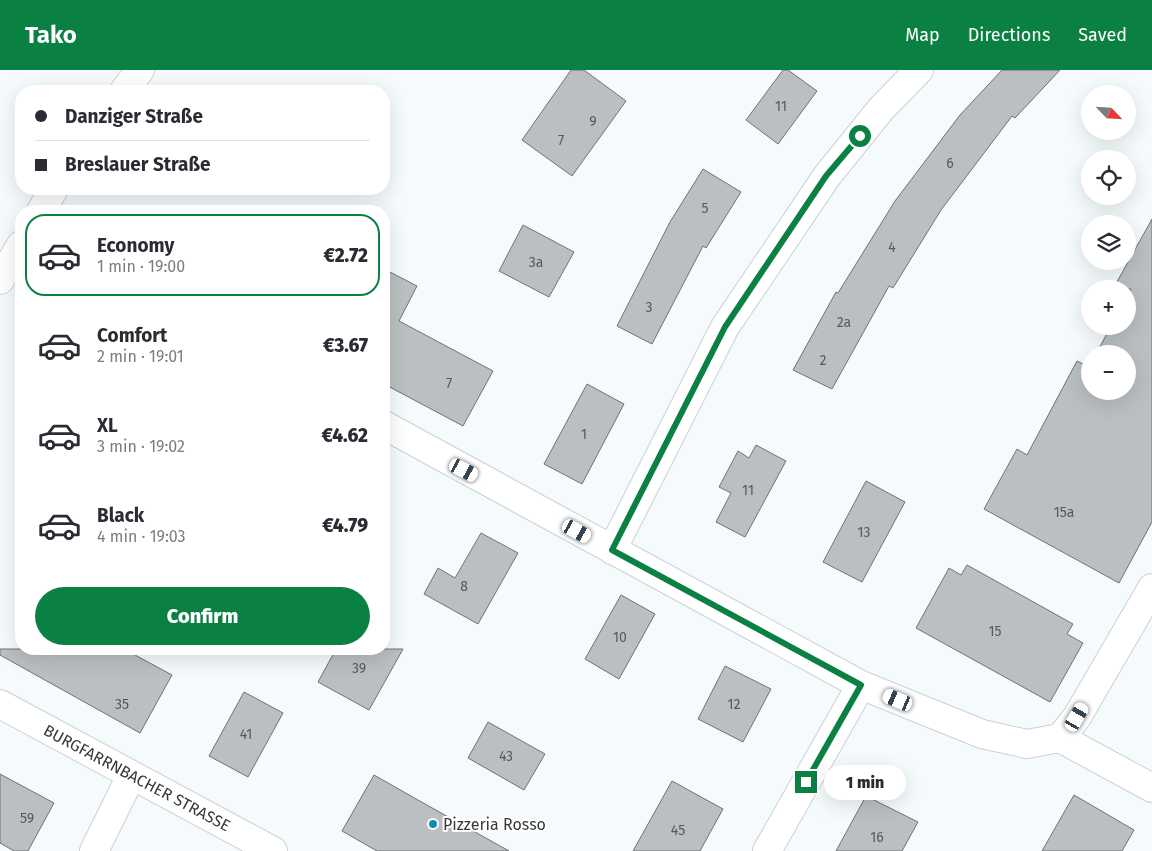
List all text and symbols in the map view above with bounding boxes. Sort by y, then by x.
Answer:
text: Tako [25,21,77,49]
text: Map [905,24,940,46]
text: Directions [968,24,1050,46]
text: Saved [1078,24,1127,46]
north arrow [1081,85,1136,140]
map controls [1081,85,1136,400]
house number: 11 [775,98,787,115]
text: Danziger Straße [65,105,203,128]
house number: 9 [589,113,597,130]
route start [849,125,871,147]
house number: 7 [558,132,564,149]
button: locate [1081,150,1136,205]
text: Breslauer Straße [65,153,210,176]
house number: 6 [946,155,954,172]
house number: 5 [701,200,709,217]
button: layers [1081,215,1136,270]
icon: car [37,233,82,278]
text: Economy [97,234,174,257]
house number: 4 [888,239,896,256]
text: €2.72 [324,244,368,267]
house number: 3a [529,254,543,271]
text: 1 min · 19:00 [97,257,185,276]
button: + [1081,280,1136,335]
house number: 3 [646,299,653,316]
house number: 2a [837,314,851,331]
icon: car [37,323,82,368]
text: Comfort [97,324,167,347]
text: €3.67 [323,334,368,357]
button: − [1081,345,1136,400]
text: 2 min · 19:01 [97,347,184,366]
house number: 2 [820,352,827,369]
house number: 7 [446,375,452,392]
icon: car [37,413,82,458]
text: XL [97,414,118,437]
text: €4.62 [321,424,368,447]
house number: 1 [581,426,587,443]
text: 3 min · 19:02 [97,437,185,456]
car [447,456,480,484]
house number: 11 [742,482,754,499]
icon: car [37,503,82,548]
text: Black [97,504,144,527]
house number: 15a [1054,504,1074,521]
text: €4.79 [322,514,368,537]
car [560,517,593,545]
house number: 13 [857,524,871,541]
text: 4 min · 19:03 [97,527,186,546]
house number: 8 [460,578,468,595]
button: Confirm [35,587,370,645]
house number: 15 [988,623,1002,640]
house number: 10 [613,629,627,646]
house number: 39 [352,660,366,677]
car [881,687,914,713]
house number: 35 [115,696,129,713]
house number: 12 [728,696,741,713]
car [1063,700,1090,734]
street label: BURGFARRNBACHER STRASSE [40,721,234,835]
house number: 41 [240,726,252,743]
house number: 43 [499,748,513,765]
callout: 1 min [824,764,906,800]
route end [795,771,817,793]
text: 1 min [846,773,884,792]
house number: 59 [20,810,34,827]
place label: Pizzeria Rosso [443,815,546,834]
marker: Pizzeria Rosso [427,818,439,830]
house number: 45 [671,822,685,839]
house number: 16 [870,829,884,846]

